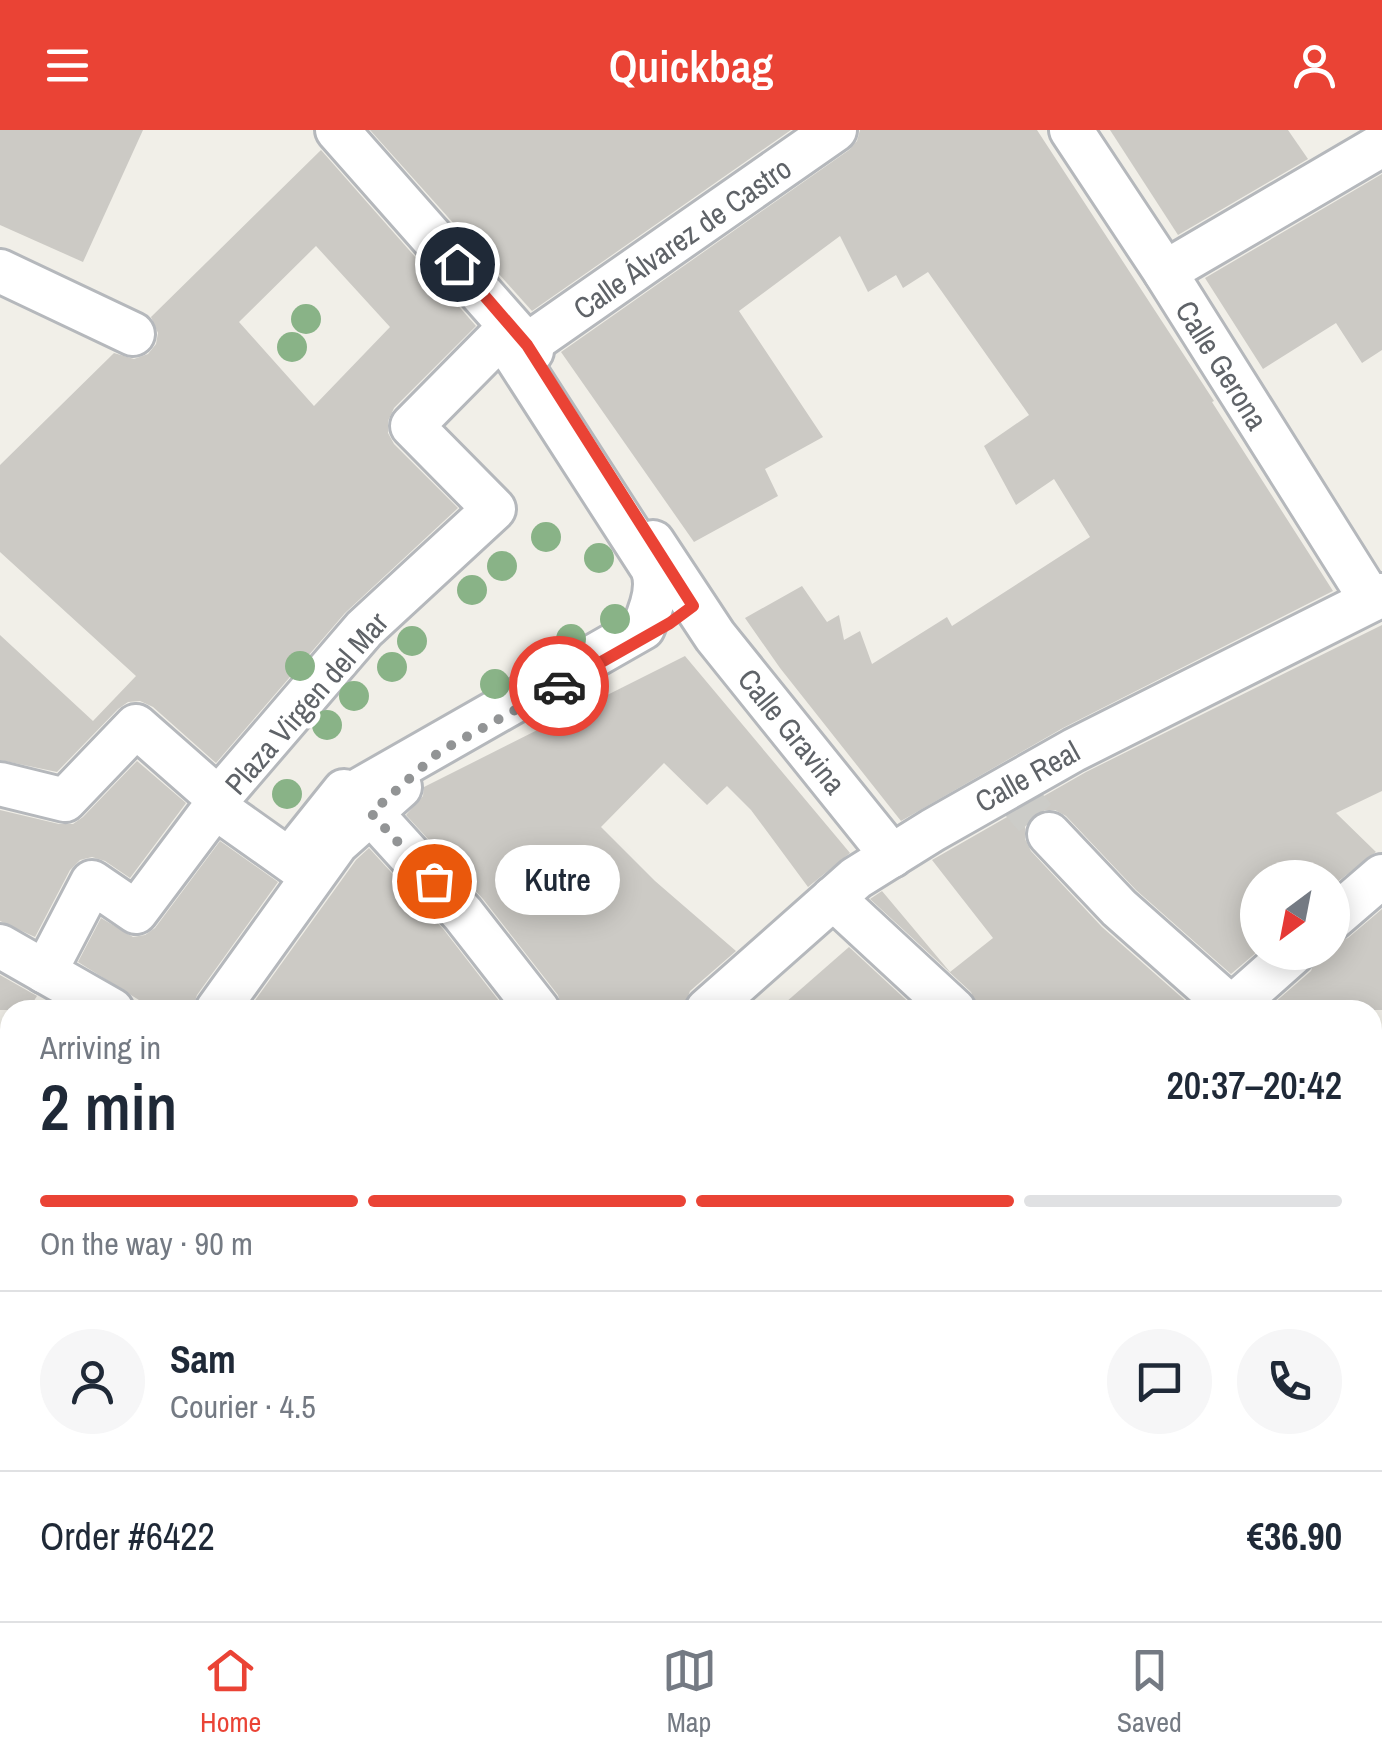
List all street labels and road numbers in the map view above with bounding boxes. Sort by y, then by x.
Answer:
street label: Calle Álvarez de Castro [565,148,799,328]
street label: Calle Gerona [1167,293,1278,437]
street label: Plaza Virgen del Mar [216,603,397,803]
street label: Calle Gravina [729,660,855,802]
street label: Calle Real [968,731,1086,821]

